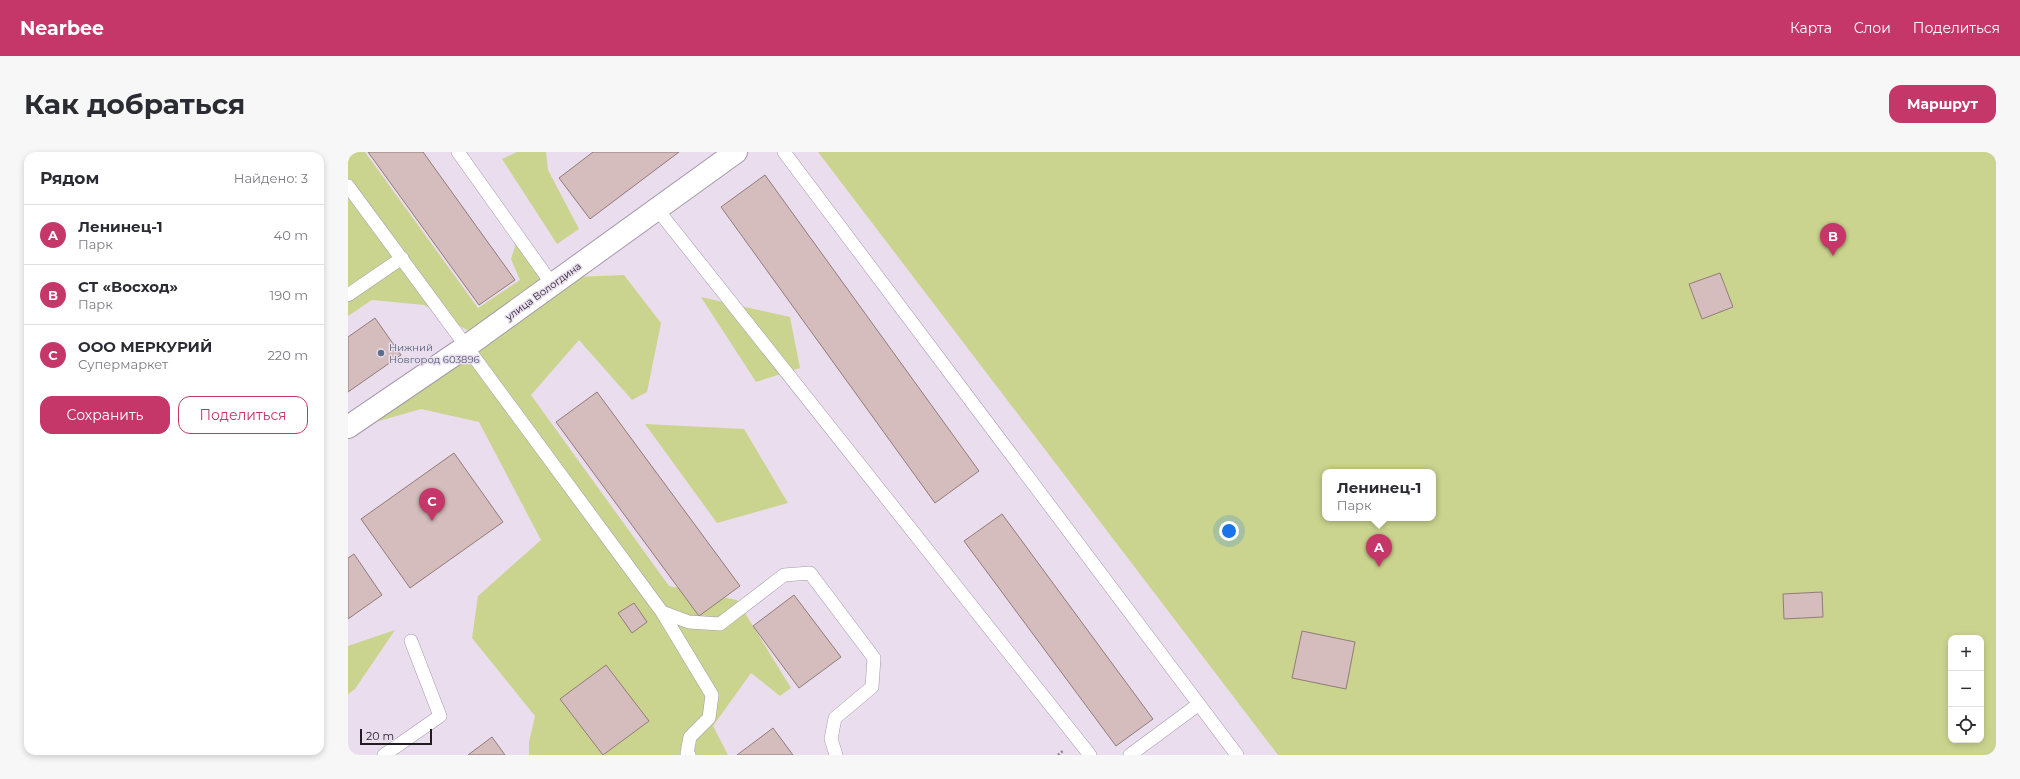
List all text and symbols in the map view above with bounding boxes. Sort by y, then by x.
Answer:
text: Nearbee [20,17,104,40]
text: Карта [1790,19,1832,37]
text: Слои [1854,19,1891,37]
text: Поделиться [1913,19,2000,37]
button: Маршрут [1889,85,1996,123]
text: Как добраться [24,87,245,121]
text: Рядом [40,168,99,188]
text: Найдено: 3 [234,170,308,186]
text: Ленинец-1 [78,217,163,236]
pin: B [1820,223,1846,256]
text: A [48,227,58,243]
text: 40 m [274,227,308,243]
text: Парк [78,236,113,252]
street label: улица Вологдина [502,259,584,324]
text: СТ «Восход» [78,277,178,296]
text: B [48,287,58,303]
text: 190 m [270,287,308,303]
text: Парк [78,296,113,312]
text: ООО МЕРКУРИЙ [78,337,212,356]
place label: Нижний Новгород 603896 [389,341,480,366]
text: C [48,347,58,363]
text: 220 m [267,347,308,363]
marker: Нижний Новгород 603896 [376,348,386,358]
text: Супермаркет [78,356,168,372]
button: Сохранить [40,396,170,434]
button: Поделиться [178,396,308,434]
popup [1322,469,1436,521]
text: Ленинец-1 [1337,478,1421,497]
pin: C [419,488,445,521]
text: Парк [1337,497,1371,513]
your location [1219,521,1239,541]
pin: A [1366,534,1392,567]
map controls [1948,635,1984,743]
button: + [1948,635,1984,671]
button: − [1948,671,1984,707]
button: locate [1948,707,1984,743]
scale bar [360,727,432,746]
text: 20 m [366,729,394,743]

